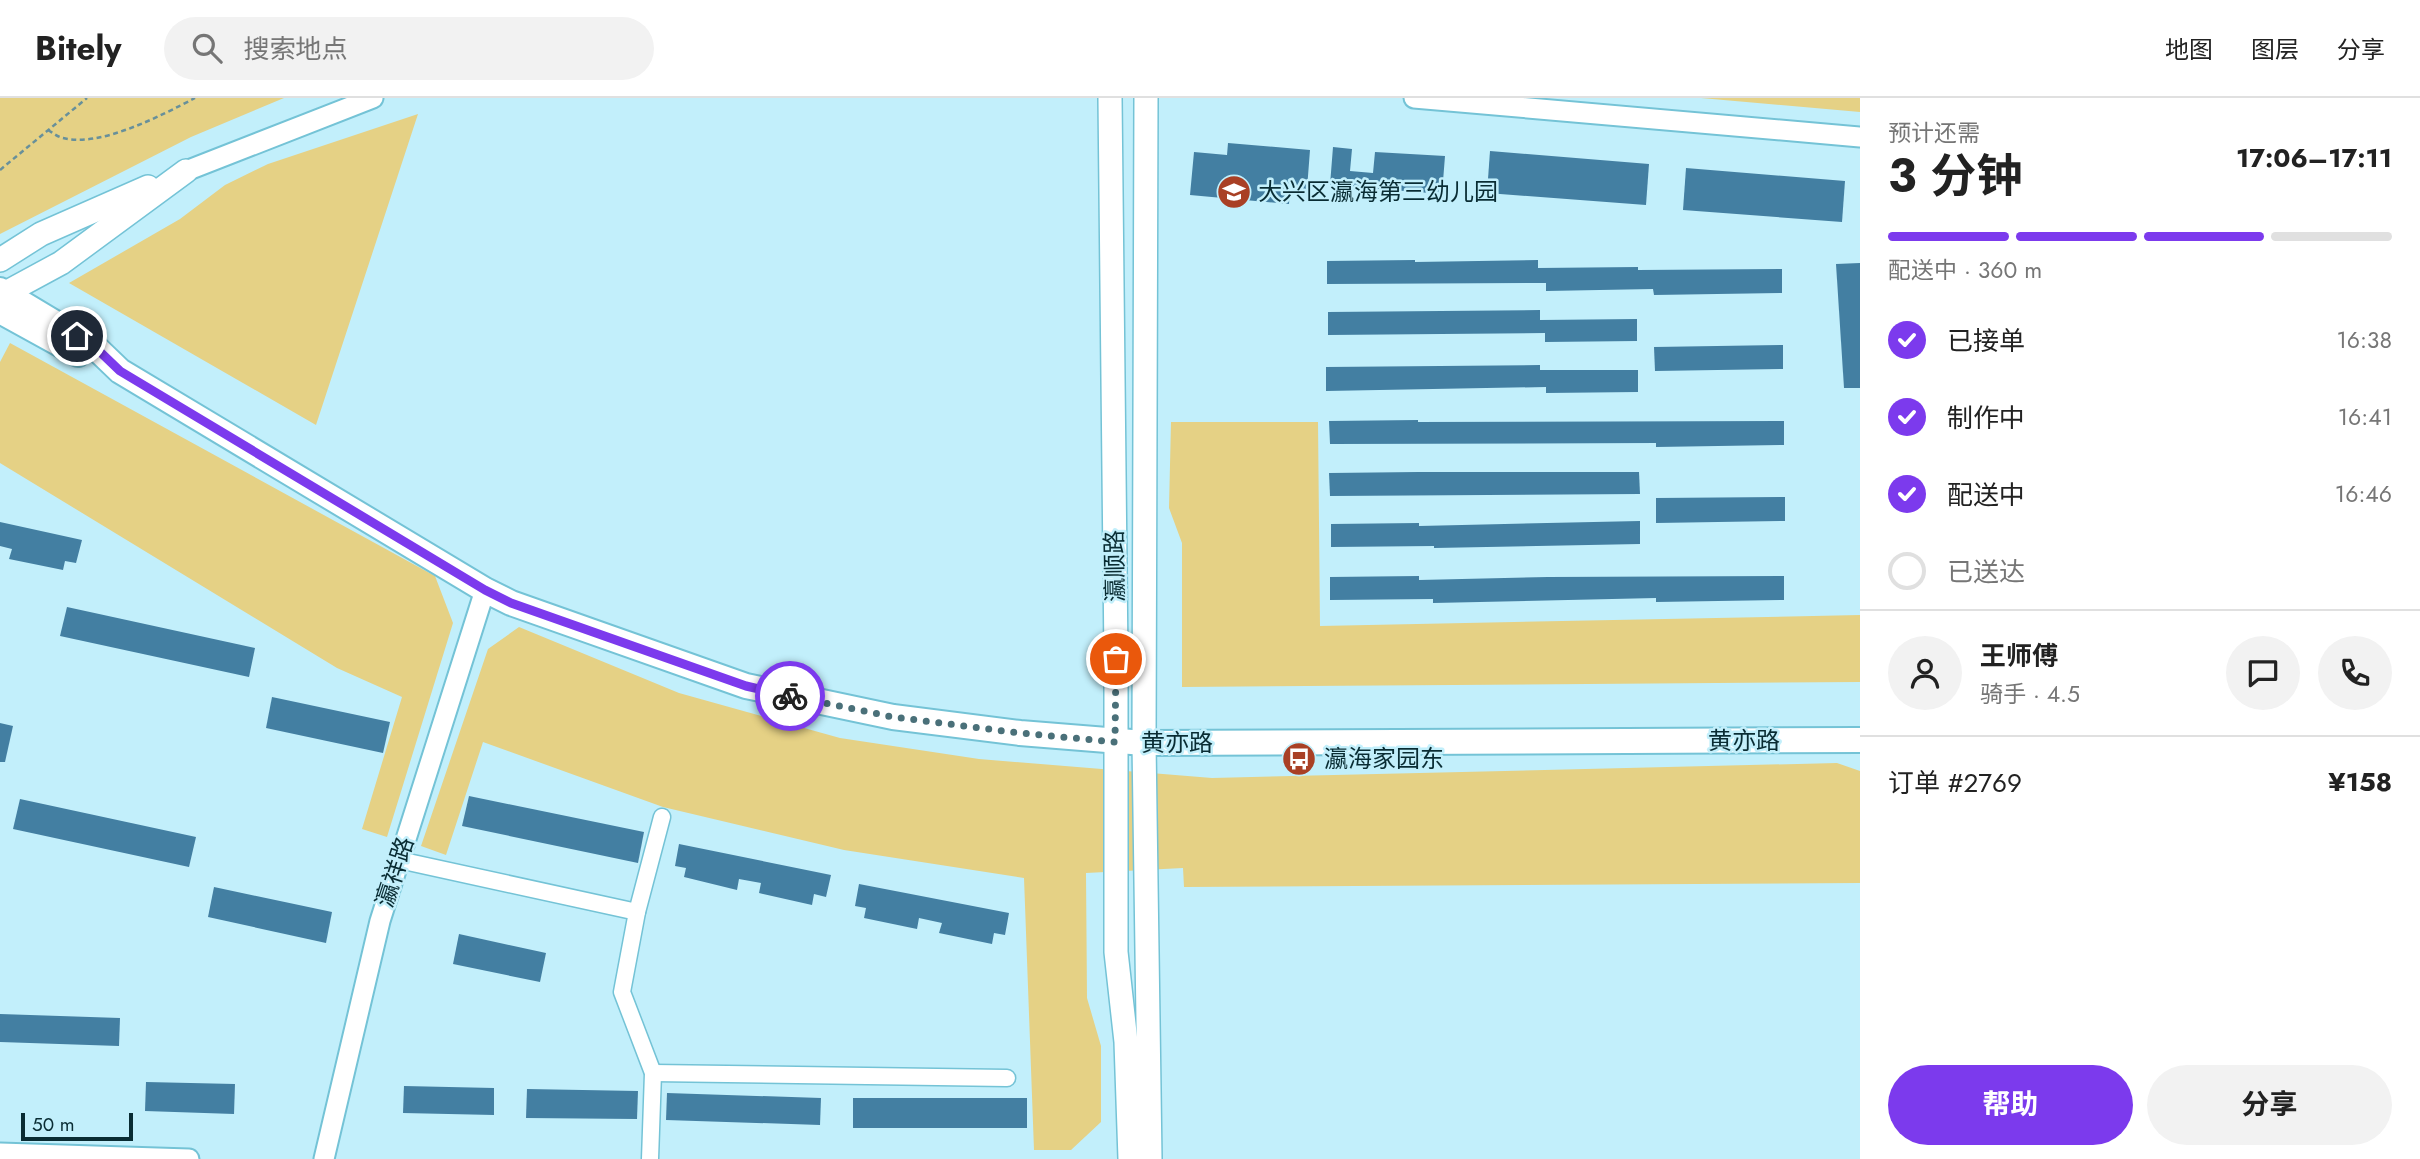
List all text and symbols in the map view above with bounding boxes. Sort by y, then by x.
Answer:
search box [164,17,654,80]
text: Bitely [35,25,122,72]
icon: search [188,29,226,67]
text: 搜索地点 [244,30,348,68]
text: 地图 [2165,32,2213,67]
text: 图层 [2251,32,2299,67]
text: 分享 [2337,32,2385,67]
text: 预计还需 [1888,116,1980,150]
text: 17:06–17:11 [2236,139,2392,177]
text: 3 分钟 [1888,143,2022,209]
school or university icon: 大兴区瀛海第三幼儿园 [1215,173,1253,211]
place label: 大兴区瀛海第三幼儿园 [1258,174,1498,209]
text: 配送中 · 360 m [1888,253,2042,287]
pin [47,306,107,366]
icon: home [58,317,96,355]
icon: check [1888,321,1926,359]
text: 已接单 [1947,322,2025,360]
text: 16:38 [2336,323,2392,357]
icon: check [1888,398,1926,436]
text: 制作中 [1947,399,2025,437]
text: 16:41 [2338,400,2392,434]
icon: check [1888,475,1926,513]
text: 配送中 [1947,476,2025,514]
text: 16:46 [2335,477,2392,511]
street label: 瀛顺路 [1096,530,1133,602]
text: 已送达 [1947,553,2025,591]
pin [1086,629,1146,689]
button: person [1888,636,1962,710]
button: chat [2226,636,2300,710]
button: phone [2318,636,2392,710]
text: 王师傅 [1980,637,2058,675]
icon: bag [1097,640,1135,678]
courier [755,661,825,731]
icon: bike [771,677,809,715]
text: 骑手 · 4.5 [1980,677,2080,711]
street label: 黄亦路 [1708,723,1780,758]
street label: 黄亦路 [1141,725,1213,760]
bus stop icon: 瀛海家园东 [1280,740,1318,778]
place label: 瀛海家园东 [1324,741,1444,776]
text: ¥158 [2328,763,2392,801]
text: 订单 #2769 [1888,764,2022,802]
street label: 瀛祥路 [367,832,422,911]
button: 帮助 [1888,1065,2133,1145]
button: 分享 [2147,1065,2392,1145]
scale bar [21,1110,133,1142]
text: 50 m [32,1111,75,1138]

